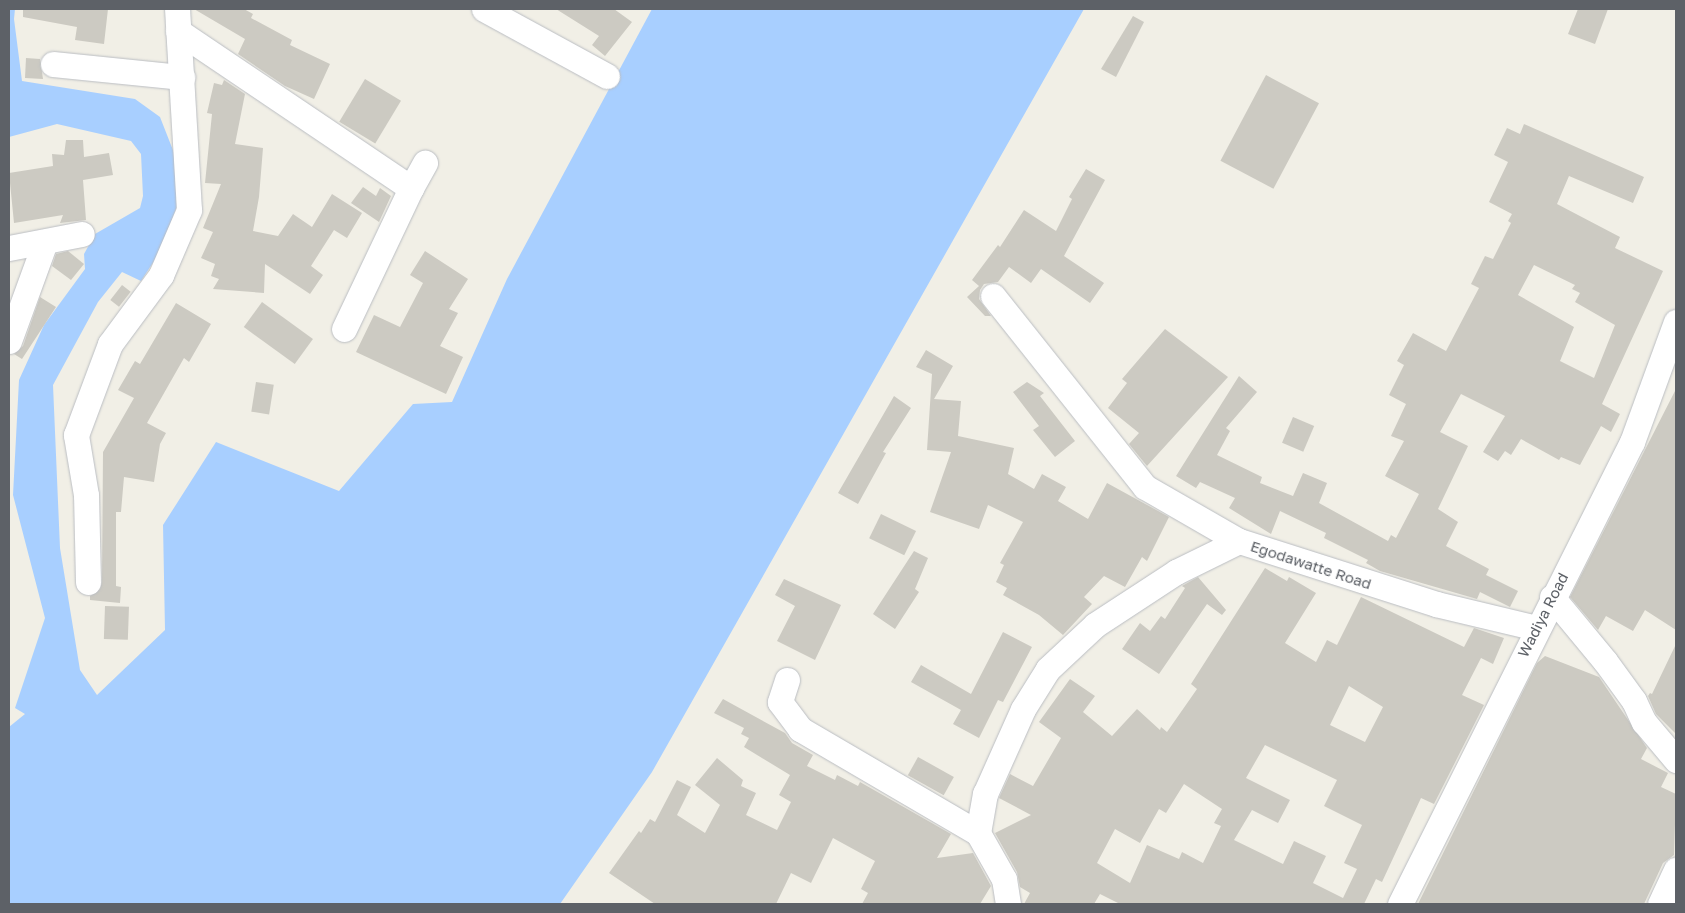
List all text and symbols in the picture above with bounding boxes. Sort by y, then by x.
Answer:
street label: Egodawatte Road [1248,537,1374,593]
street label: Wadiya Road [1514,570,1572,660]

